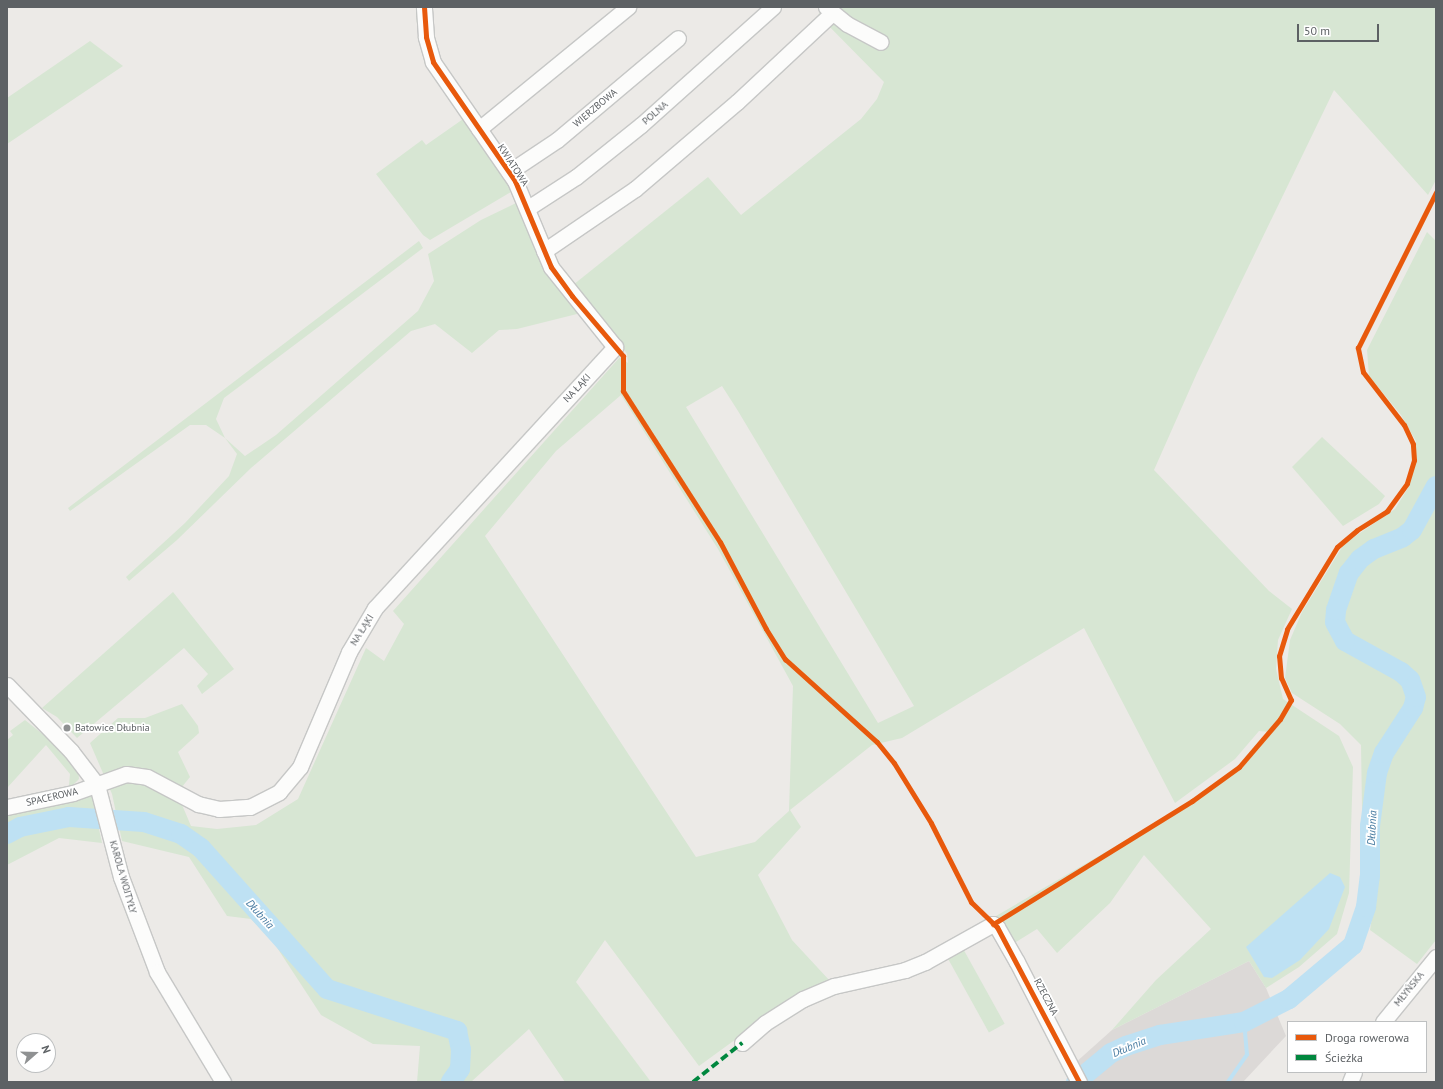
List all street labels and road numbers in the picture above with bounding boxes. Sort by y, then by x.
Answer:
street label: WIERZBOWA [570,86,620,130]
street label: POLNA [640,99,670,127]
street label: KWIATOWA [495,142,531,188]
street label: NA ŁĄKI [561,371,593,405]
street label: NA ŁĄKI [348,612,376,648]
street label: SPACEROWA [25,785,79,809]
street label: KAROLA WOJTYŁY [107,839,139,915]
street label: MŁYŃSKA [1391,969,1427,1009]
street label: RZECZNA [1031,977,1061,1017]

